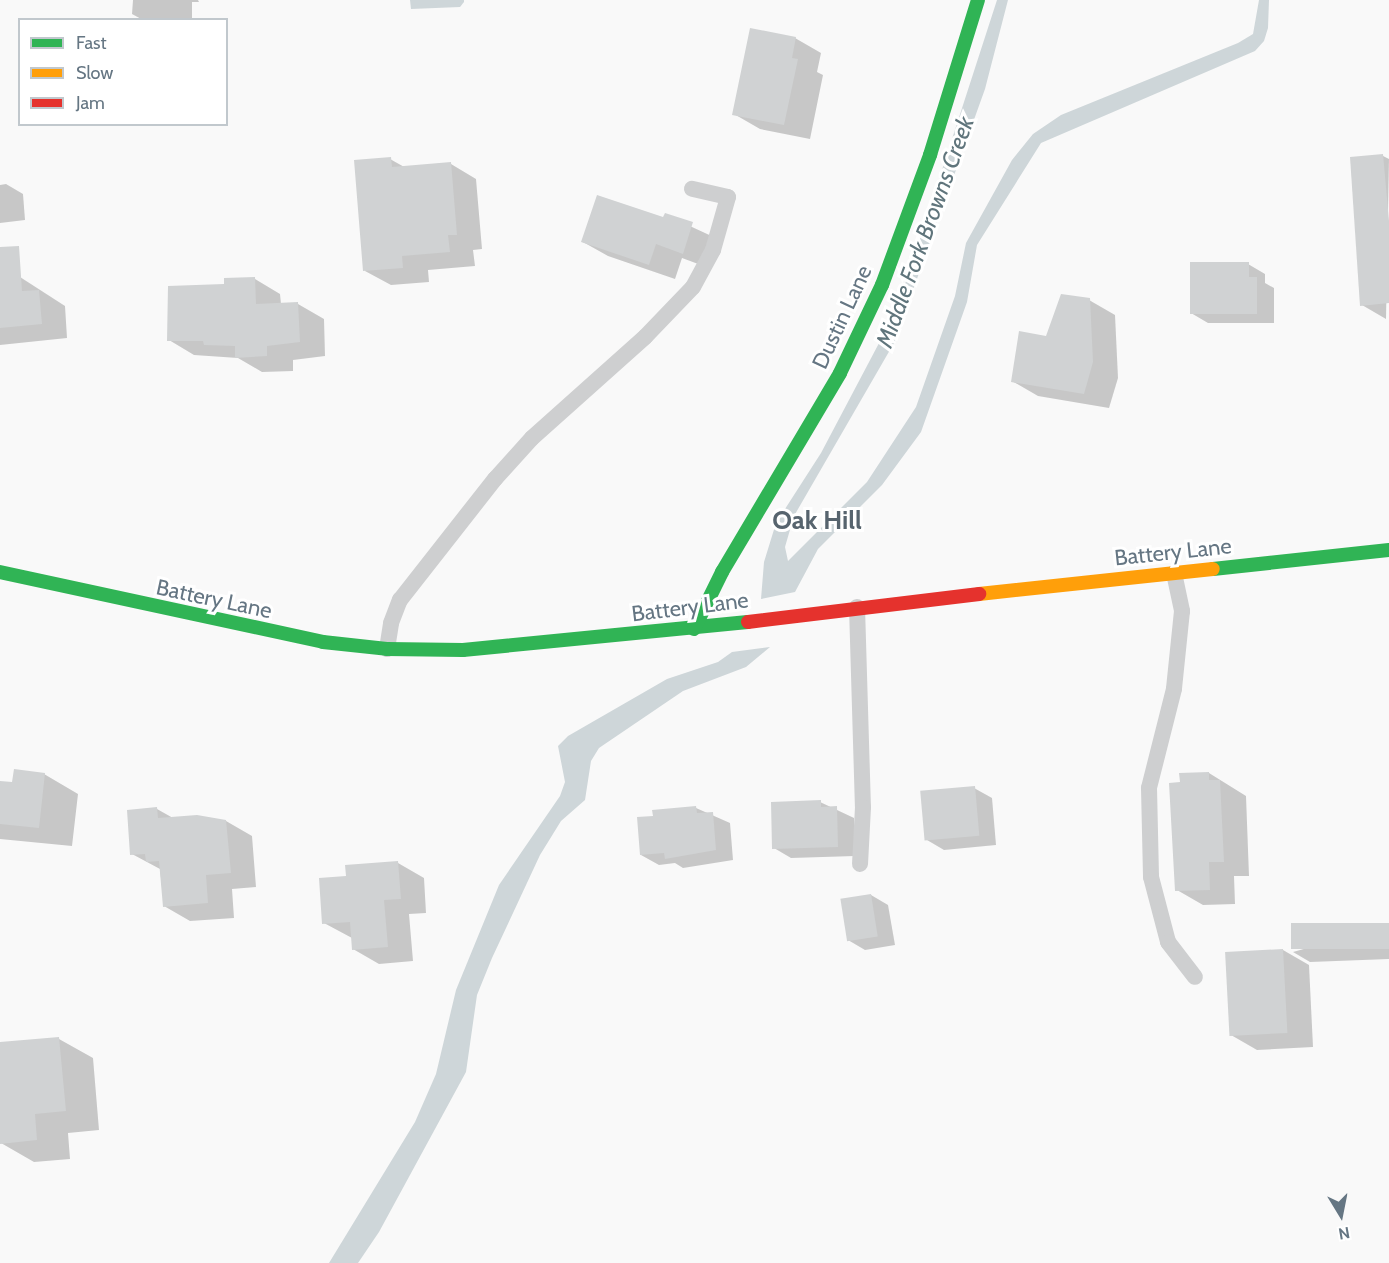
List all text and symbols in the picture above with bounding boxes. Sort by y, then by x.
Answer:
legend [18,18,228,126]
text: Fast [76,32,107,54]
text: Slow [76,62,113,84]
text: Jam [76,92,105,114]
water label: Middle Fork Browns Creek [870,113,980,351]
street label: Dustin Lane [807,261,877,373]
district label: Oak Hill [772,505,862,537]
street label: Battery Lane [1113,533,1233,571]
street label: Battery Lane [154,574,274,624]
street label: Battery Lane [630,587,750,627]
north arrow [1311,1185,1371,1245]
text: N [1337,1223,1351,1244]

